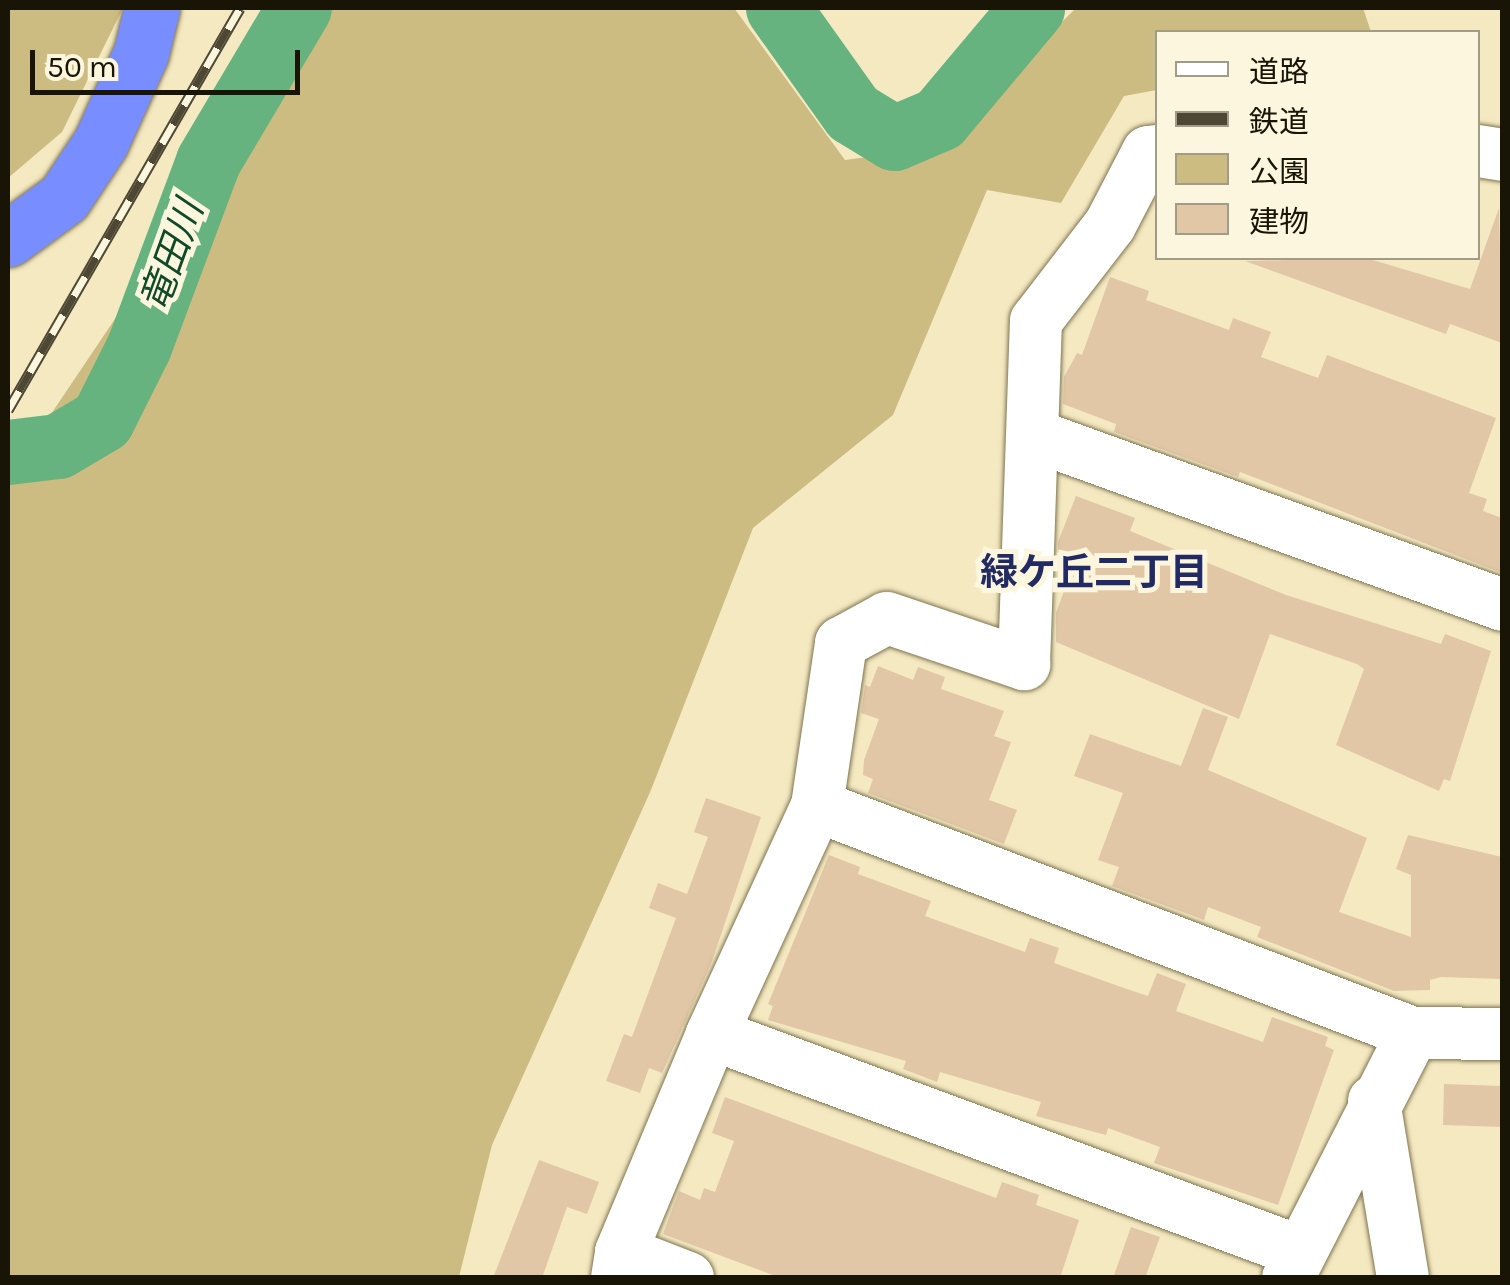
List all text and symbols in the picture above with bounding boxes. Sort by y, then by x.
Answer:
scale bar [35,30,305,92]
legend [1155,30,1480,260]
text: 50 m [47,49,117,85]
text: 道路 [1249,54,1309,90]
text: 鉄道 [1249,104,1309,140]
text: 公園 [1249,154,1309,190]
water label: 竜田川 [131,195,213,317]
text: 建物 [1249,204,1309,240]
district label: 緑ケ丘二丁目 [980,550,1208,596]

